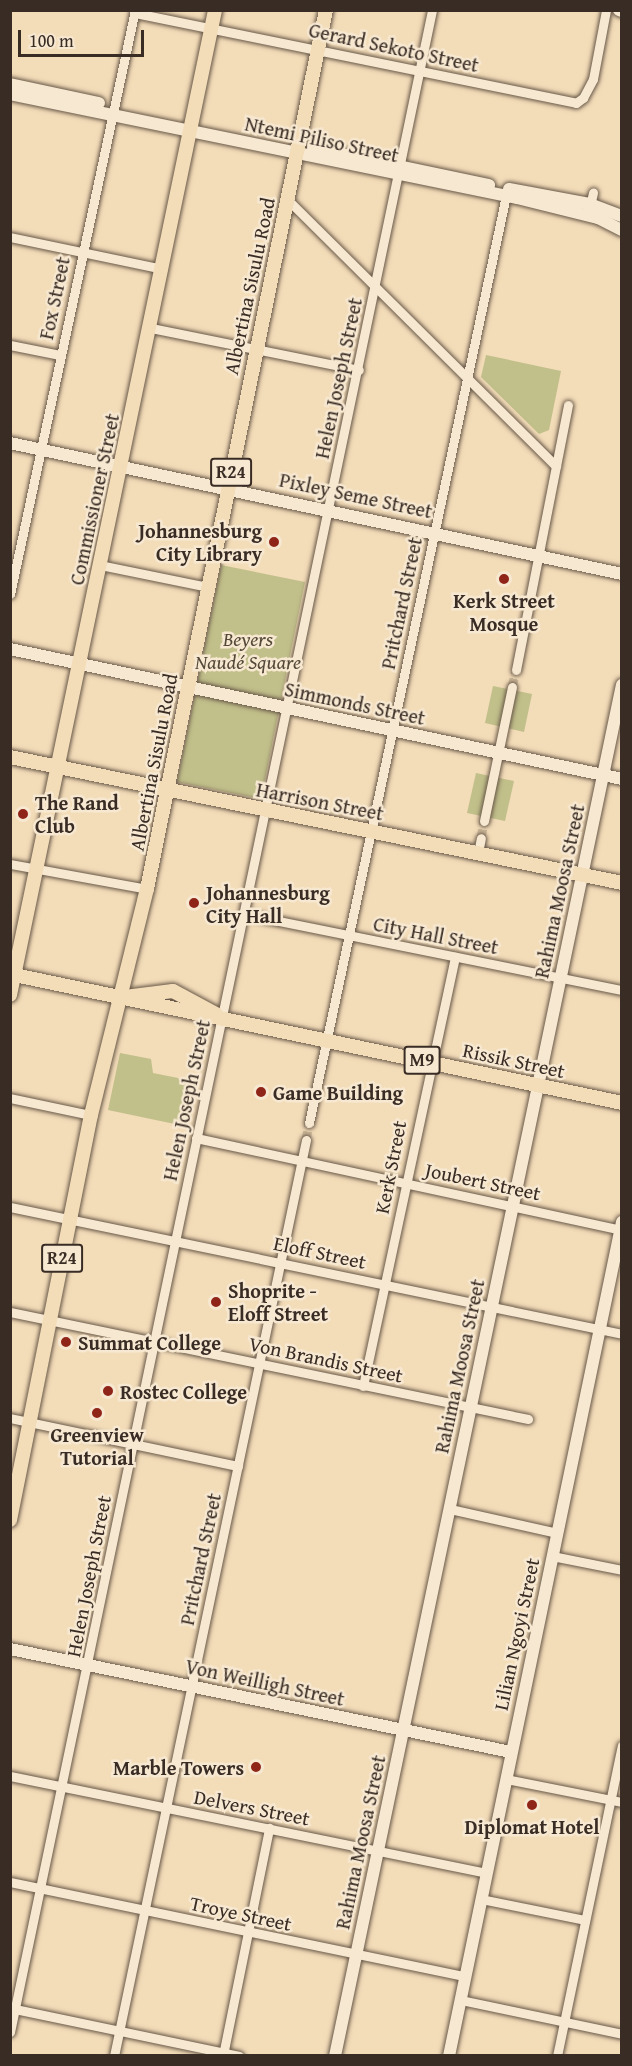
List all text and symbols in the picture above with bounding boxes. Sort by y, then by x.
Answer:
street label: Gerard Sekoto Street [307,17,481,77]
scale bar [21,18,147,56]
text: 100 m [29,27,74,54]
street label: Ntemi Piliso Street [243,111,401,167]
street label: Albertina Sisulu Road [219,195,279,377]
street label: Fox Street [34,254,74,342]
street label: Helen Joseph Street [309,295,367,461]
street label: Commissioner Street [64,411,124,587]
road number: R24 [210,457,252,487]
street label: Pixley Seme Street [277,467,435,523]
place label: Johannesburg City Library [138,518,262,565]
marker: Johannesburg City Library [267,535,281,549]
street label: Pritchard Street [375,535,427,671]
marker: Kerk Street Mosque [497,572,511,586]
place label: Kerk Street Mosque [453,588,555,635]
park label: Beyers Naudé Square [195,626,301,673]
street label: Albertina Sisulu Road [124,671,182,853]
street label: Simmonds Street [283,676,427,730]
street label: Harrison Street [254,777,386,825]
place label: The Rand Club [35,790,119,837]
street label: Rahima Moosa Street [529,802,589,980]
marker: The Rand Club [16,807,30,821]
place label: Johannesburg City Hall [206,880,330,927]
marker: Johannesburg City Hall [187,896,201,910]
street label: City Hall Street [371,911,501,959]
street label: Helen Joseph Street [157,1017,215,1183]
street label: Rissik Street [461,1037,567,1083]
road number: M9 [402,1045,442,1075]
place label: Game Building [273,1080,403,1104]
marker: Game Building [254,1085,268,1099]
street label: Kerk Street [369,1118,411,1216]
street label: Joubert Street [423,1157,543,1205]
street label: Eloff Street [272,1231,368,1273]
road number: R24 [41,1243,83,1273]
street label: Rahima Moosa Street [429,1277,489,1455]
place label: Shoprite - Eloff Street [228,1278,328,1325]
marker: Shoprite - Eloff Street [209,1295,223,1309]
place label: Summat College [78,1330,221,1354]
street label: Von Brandis Street [247,1331,405,1387]
marker: Summat College [59,1335,73,1349]
place label: Rostec College [120,1379,247,1403]
marker: Rostec College [101,1384,115,1398]
marker: Greenview Tutorial [90,1406,104,1420]
place label: Greenview Tutorial [50,1422,144,1469]
street label: Pritchard Street [174,1491,226,1627]
street label: Helen Joseph Street [61,1493,115,1659]
street label: Lilian Ngoyi Street [488,1555,544,1713]
street label: Von Weilligh Street [183,1653,347,1711]
street label: Rahima Moosa Street [330,1753,390,1931]
place label: Marble Towers [113,1755,244,1779]
marker: Marble Towers [249,1760,263,1774]
street label: Delvers Street [192,1784,312,1830]
marker: Diplomat Hotel [525,1798,539,1812]
place label: Diplomat Hotel [465,1814,599,1838]
street label: Troye Street [188,1891,294,1935]

